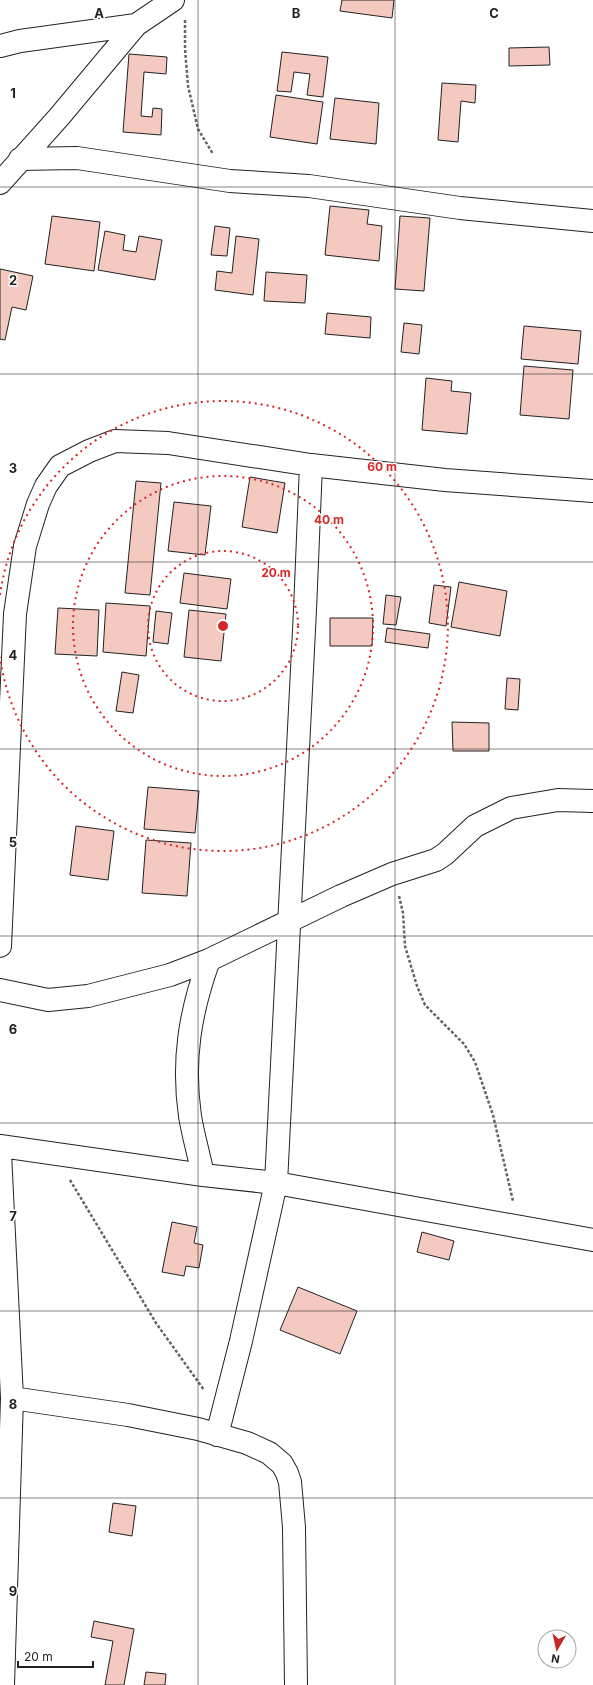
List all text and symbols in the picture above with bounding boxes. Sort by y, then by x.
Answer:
text: A [94,5,104,21]
text: B [292,5,301,21]
text: C [489,5,499,21]
text: 1 [10,85,16,101]
text: 2 [9,272,17,288]
text: 60 m [367,459,397,474]
text: 3 [9,460,17,476]
text: 40 m [314,512,344,527]
text: 20 m [261,565,291,580]
centre of rings [216,619,230,633]
text: 4 [9,647,18,663]
text: 5 [9,834,17,850]
text: 6 [9,1021,17,1037]
text: 7 [9,1208,17,1224]
text: 8 [9,1396,17,1412]
text: 9 [9,1583,17,1599]
north arrow [537,1629,577,1669]
scale bar [18,1643,93,1669]
text: 20 m [24,1649,53,1664]
text: N [550,1651,561,1666]

